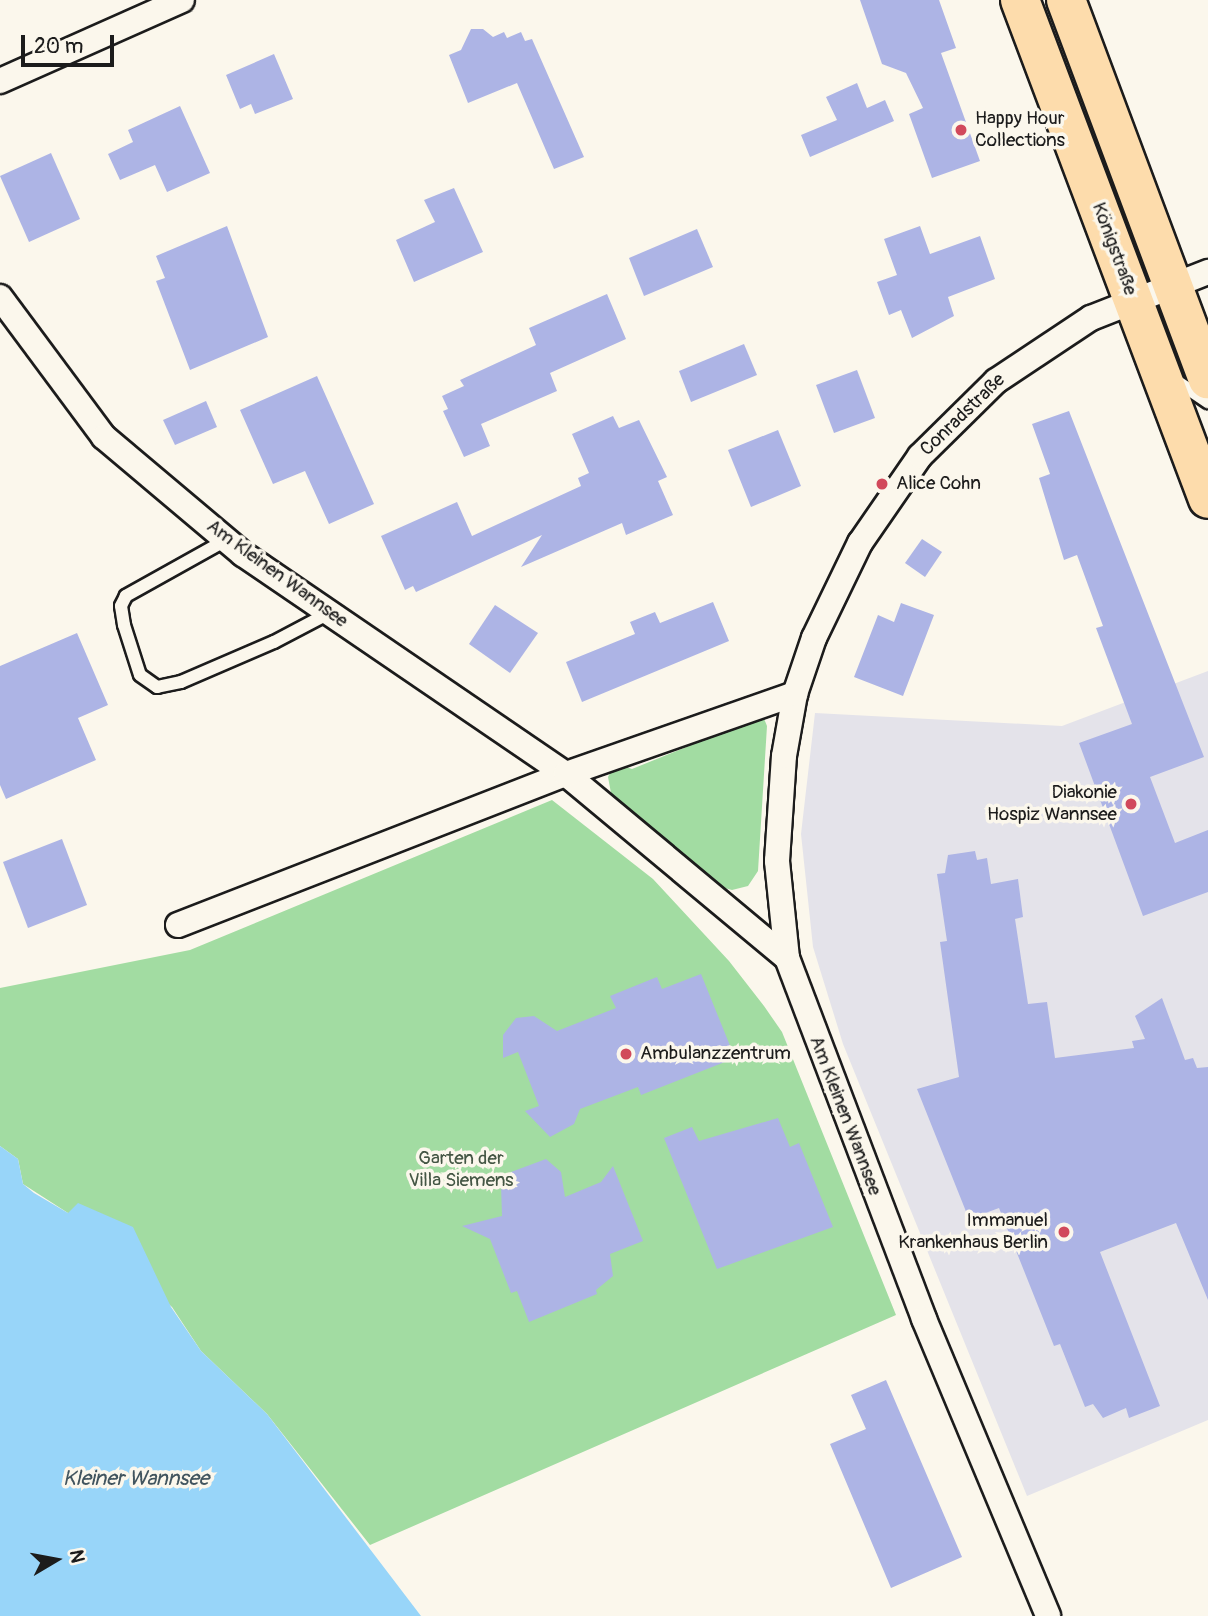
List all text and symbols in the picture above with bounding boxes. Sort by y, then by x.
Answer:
scale bar [24,21,117,65]
text: 20 m [34,33,83,60]
place label: Happy Hour Collections [975,108,1065,152]
marker: Happy Hour Collections [953,122,969,138]
street label: Königstraße [1087,200,1141,298]
street label: Conradstraße [916,369,1010,461]
place label: Alice Cohn [896,473,981,495]
marker: Alice Cohn [874,476,890,492]
street label: Am Kleinen Wannsee [202,515,352,633]
place label: Diakonie Hospiz Wannsee [987,782,1117,826]
marker: Diakonie Hospiz Wannsee [1123,796,1139,812]
street label: Am Kleinen Wannsee [804,1033,886,1199]
place label: Ambulanzzentrum [640,1043,791,1065]
marker: Ambulanzzentrum [618,1046,634,1062]
park label: Garten der Villa Siemens [408,1148,514,1192]
place label: Immanuel Krankenhaus Berlin [898,1210,1048,1254]
marker: Immanuel Krankenhaus Berlin [1054,1222,1074,1242]
water label: Kleiner Wannsee [63,1466,209,1492]
north arrow [21,1525,91,1595]
text: N [64,1548,90,1565]

